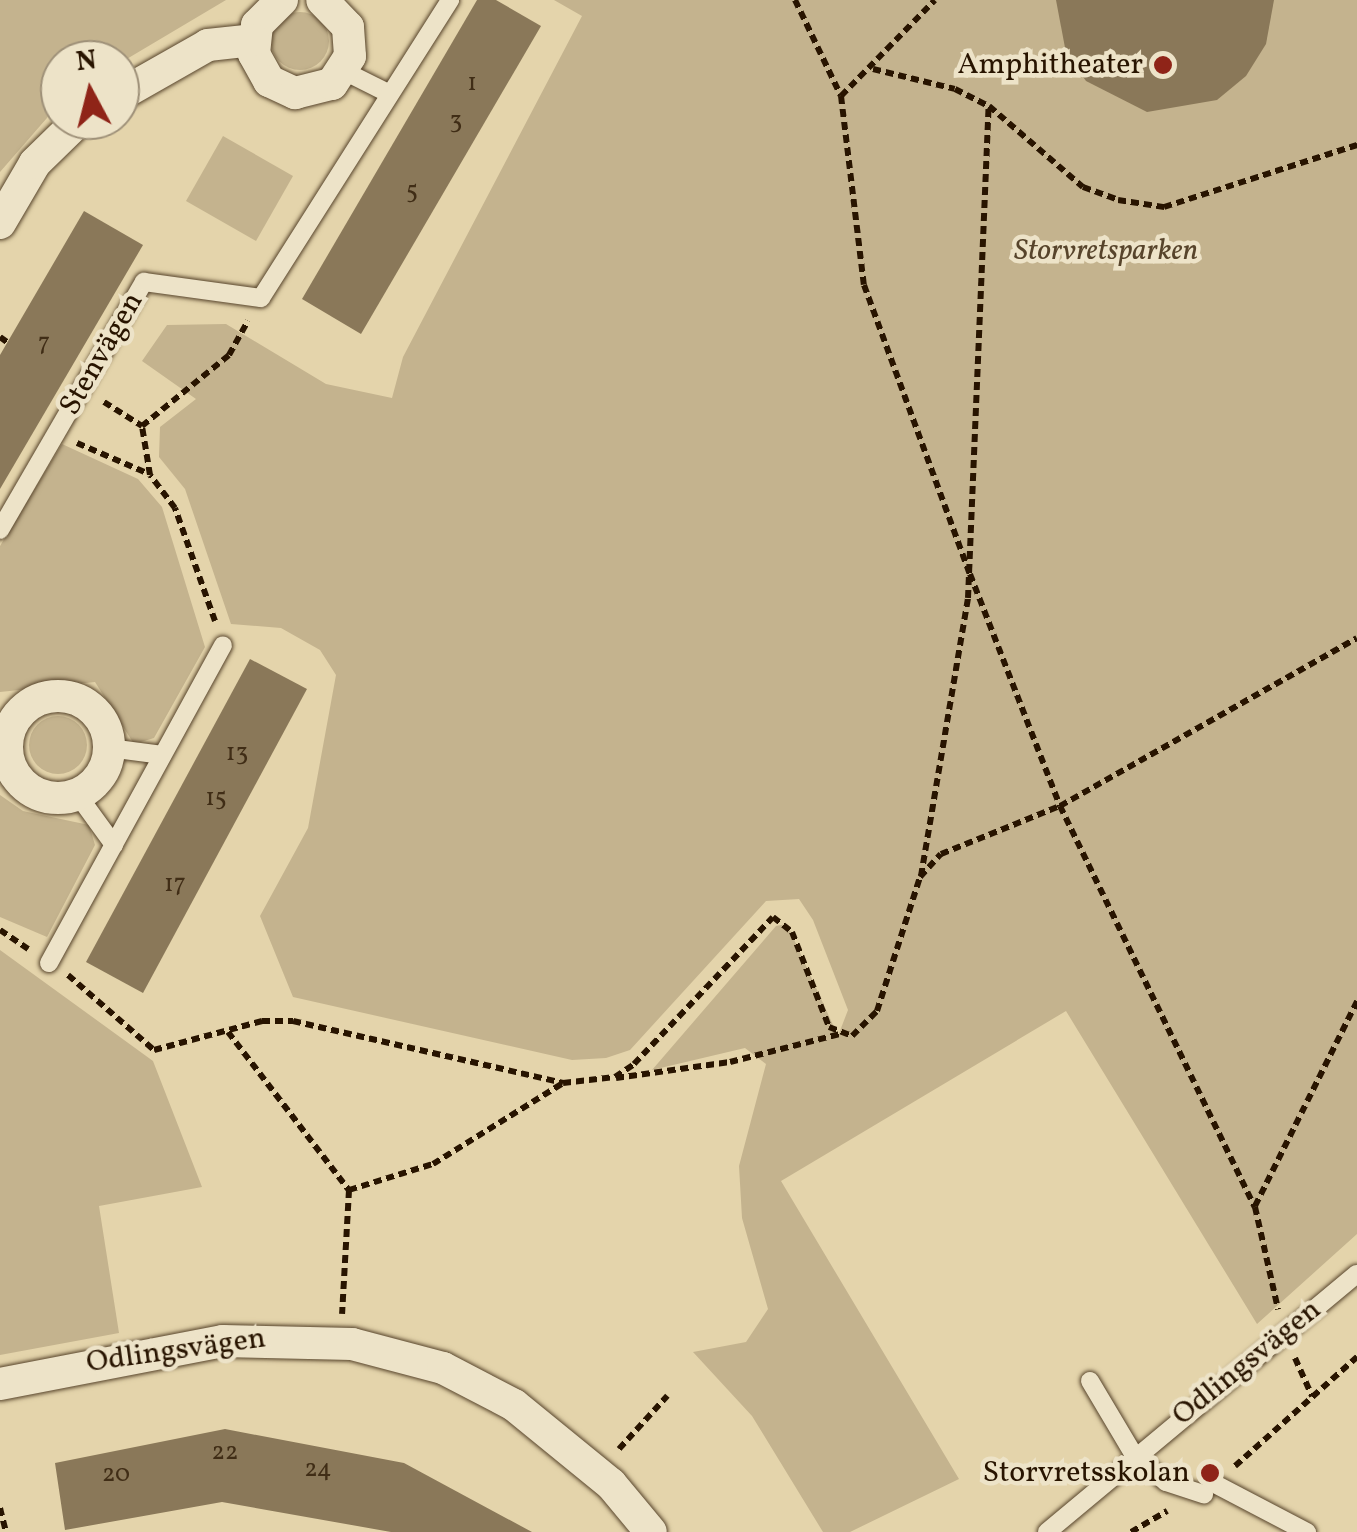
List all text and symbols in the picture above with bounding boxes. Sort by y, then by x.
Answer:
north arrow [40,40,140,140]
text: N [74,41,99,82]
place label: Amphitheater [957,47,1143,83]
marker: Amphitheater [1152,54,1174,76]
house number: 1 [467,69,477,99]
house number: 3 [450,107,462,137]
house number: 5 [406,177,418,207]
park label: Storvretsparken [1014,233,1198,269]
street label: Stenvägen [52,286,152,422]
house number: 7 [38,329,50,359]
house number: 13 [226,739,248,769]
house number: 15 [205,784,227,814]
house number: 17 [164,870,186,900]
street label: Odlingsvägen [1166,1292,1328,1434]
street label: Odlingsvägen [84,1321,268,1381]
house number: 22 [212,1438,238,1468]
house number: 24 [304,1455,332,1485]
place label: Storvretsskolan [982,1455,1190,1491]
house number: 20 [102,1460,130,1490]
marker: Storvretsskolan [1199,1462,1221,1484]

